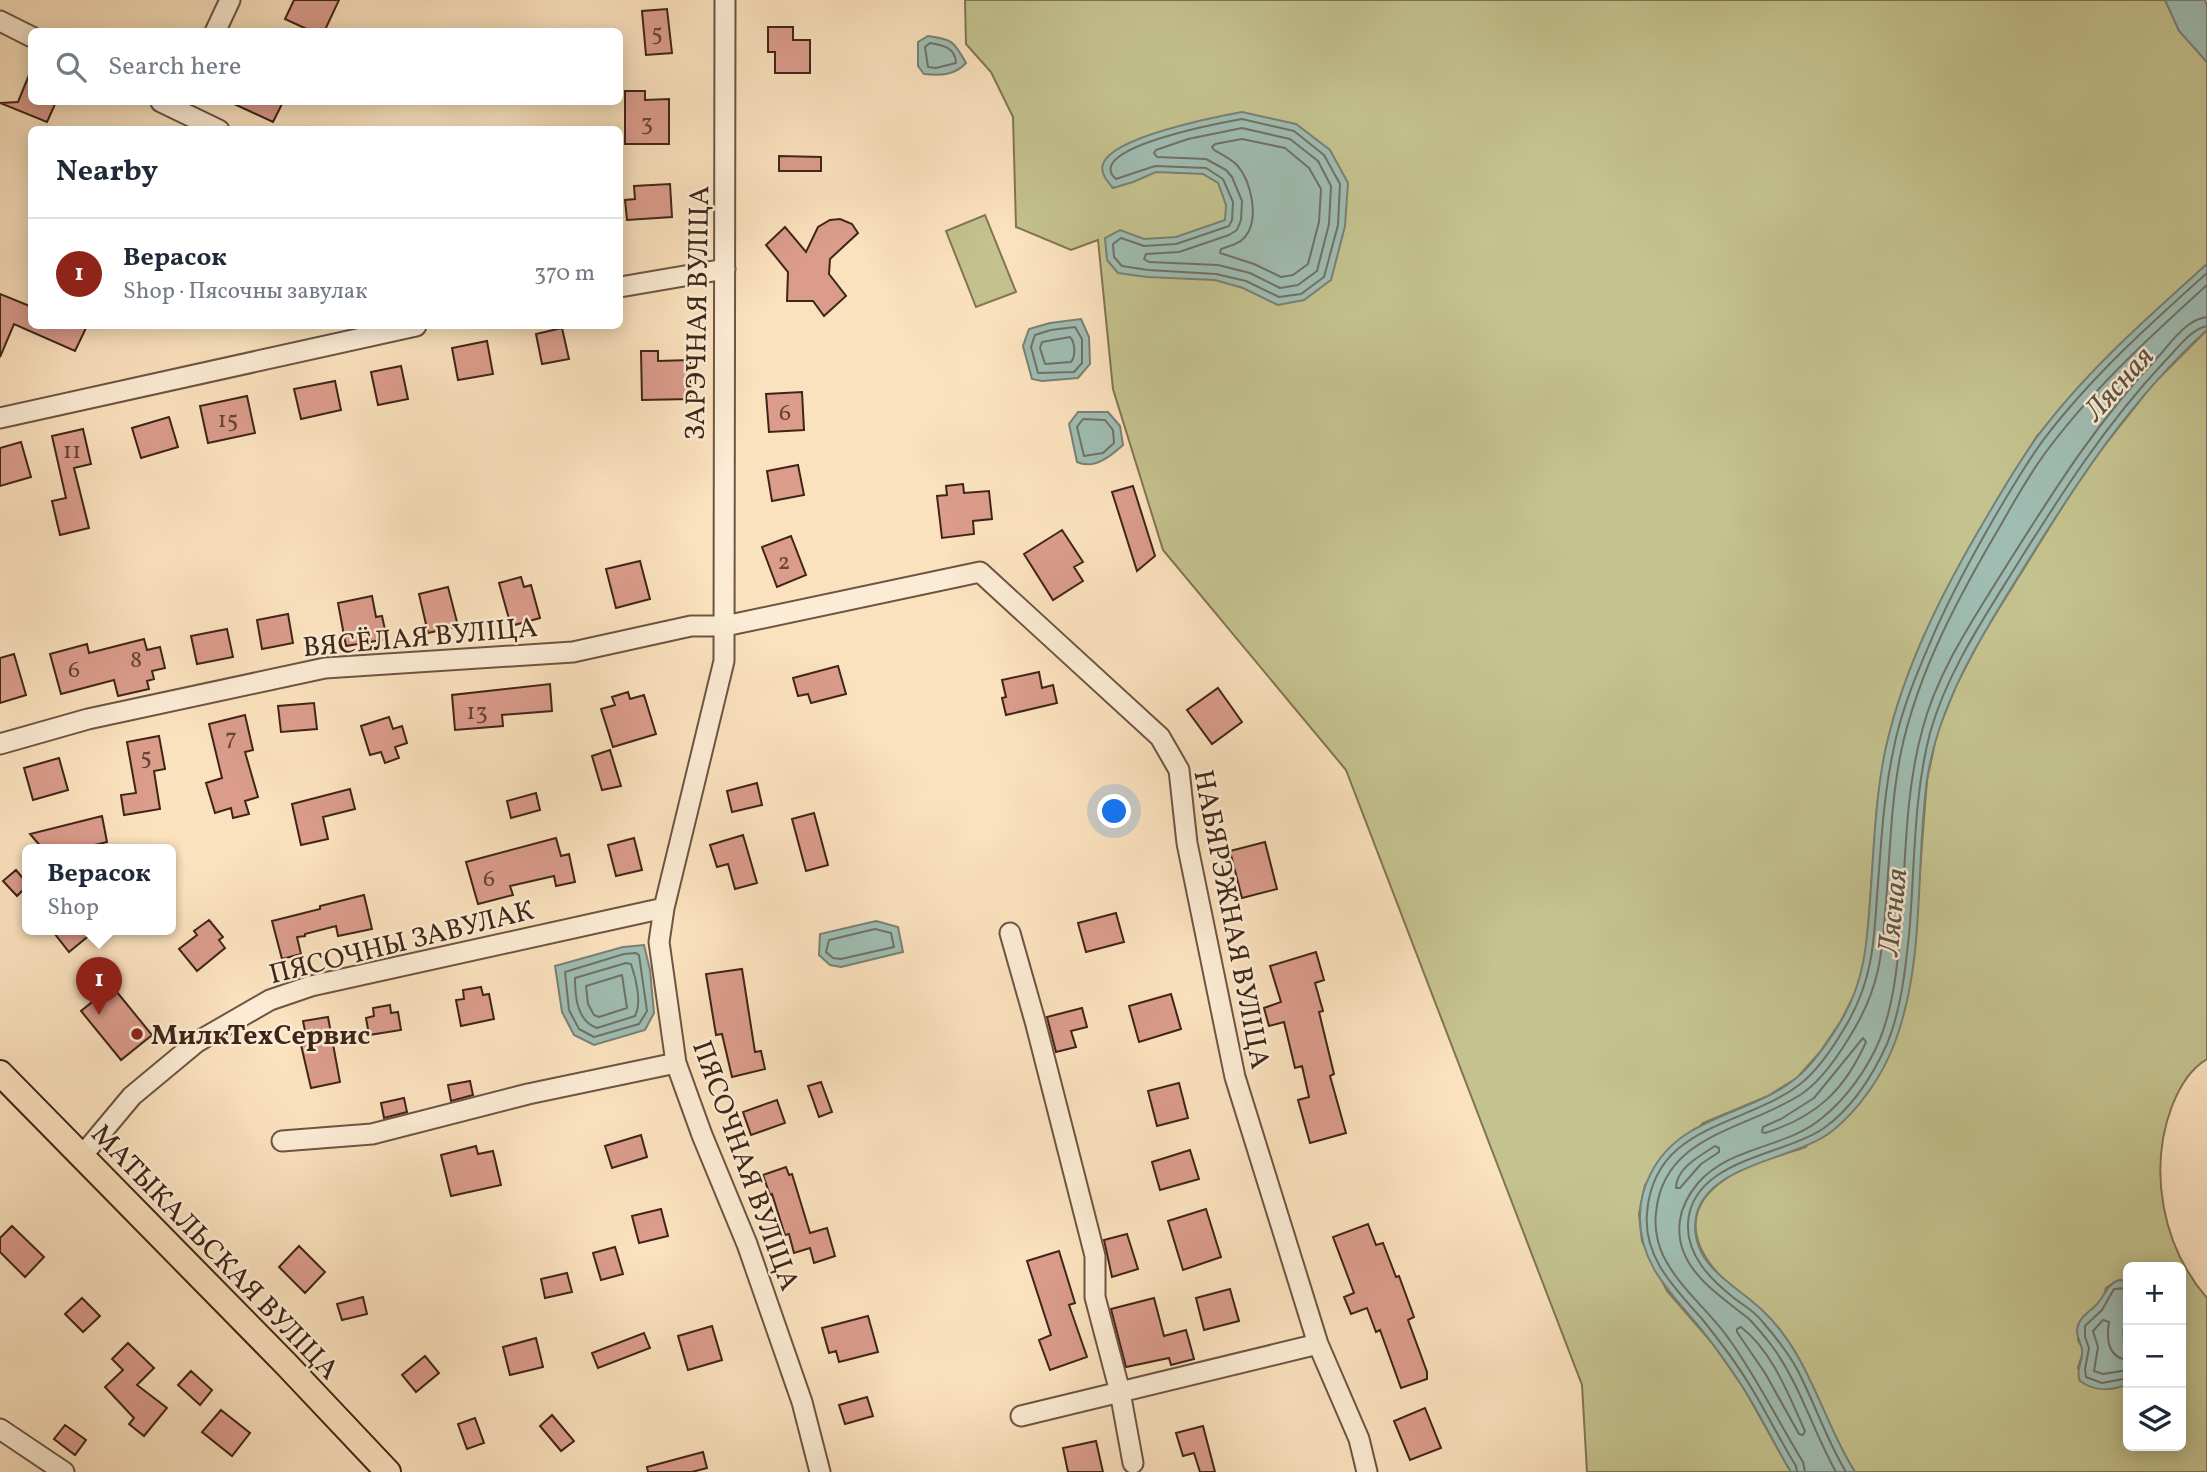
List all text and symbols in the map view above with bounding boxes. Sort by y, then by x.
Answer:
house number: 5 [651,17,663,51]
search box [28,28,623,105]
icon: search [52,48,90,86]
text: Search here [108,49,241,85]
house number: 3 [641,107,653,141]
text: Nearby [56,151,158,193]
street label: ЗАРЭЧНАЯ ВУЛІЦА [677,185,720,441]
text: Верасок [123,240,227,276]
text: 1 [74,258,84,290]
text: 370 m [534,258,595,290]
text: Shop · Пясочны завулак [123,276,367,308]
water label: Лясная [2074,338,2165,432]
house number: 6 [779,397,791,431]
house number: 15 [218,404,238,438]
house number: 11 [63,435,81,469]
house number: 2 [778,546,790,580]
street label: ВЯСЁЛАЯ ВУЛІЦА [301,609,540,668]
house number: 8 [130,644,142,678]
house number: 6 [68,654,80,688]
house number: 13 [466,696,488,730]
house number: 7 [225,722,237,756]
house number: 5 [140,741,152,775]
street label: НАБЯРЭЖНАЯ ВУЛІЦА [1182,767,1279,1073]
your location [1097,794,1131,828]
popup [22,844,176,935]
text: Верасок [47,856,151,892]
house number: 6 [483,863,495,897]
water label: Лясная [1868,866,1919,959]
text: Shop [47,892,99,924]
street label: ПЯСОЧНЫ ЗАВУЛАК [265,892,538,995]
pin: 1 [76,957,122,1015]
place label: МилкТехСервис [151,1017,370,1056]
marker: МилкТехСервис [129,1026,145,1042]
street label: ПЯСОЧНАЯ ВУЛІЦА [681,1035,808,1297]
street label: МАТЫКАЛЬСКАЯ ВУЛІЦА [81,1116,347,1390]
map controls [2123,1262,2186,1451]
button: + [2123,1262,2186,1325]
button: − [2123,1325,2186,1388]
button: layers [2123,1388,2186,1451]

